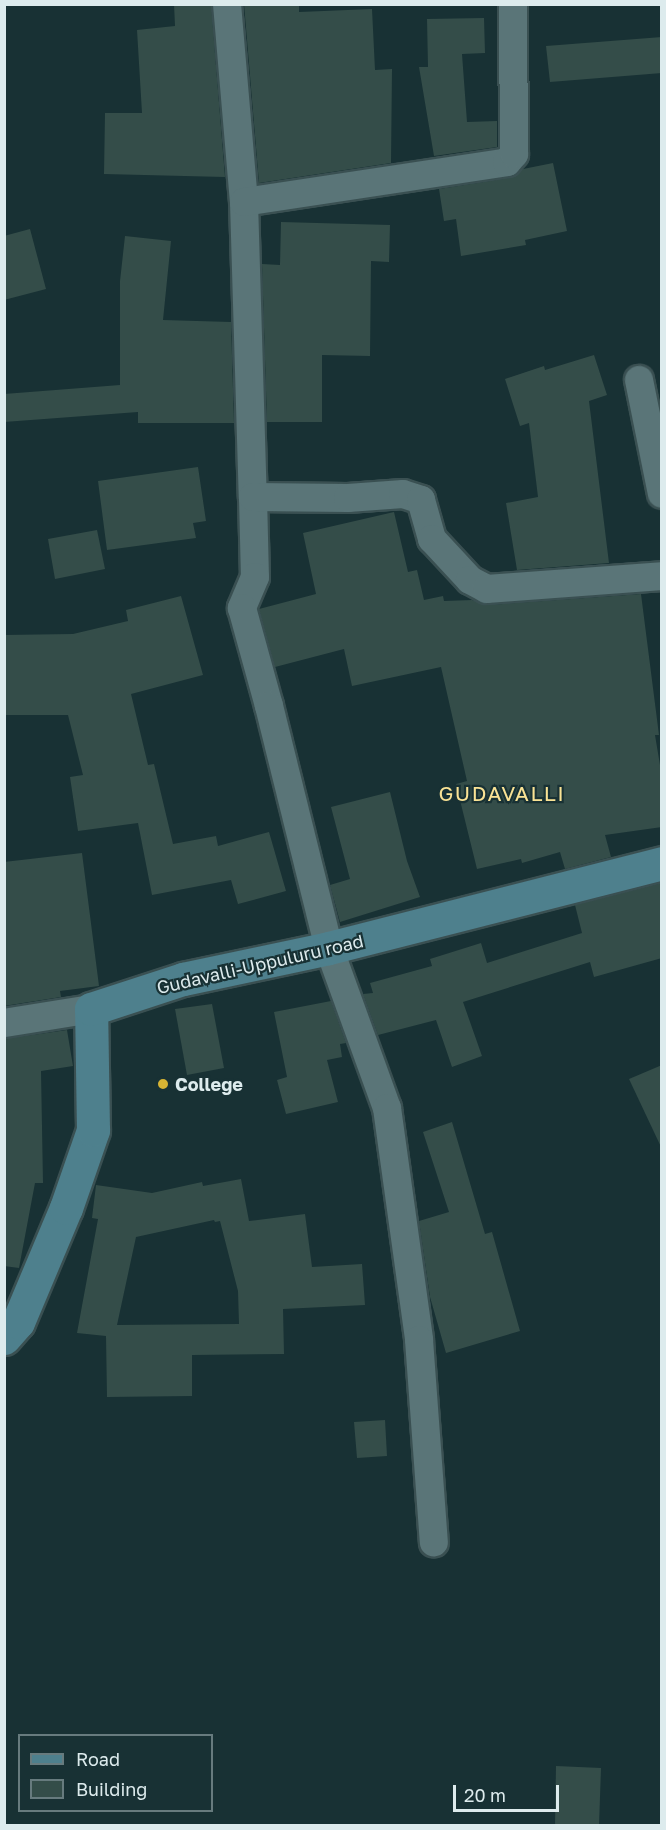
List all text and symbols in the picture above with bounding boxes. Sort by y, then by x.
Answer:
district label: GUDAVALLI [439,780,565,806]
street label: Gudavalli-Uppuluru road [155,930,365,998]
place label: College [175,1073,243,1095]
marker: College [156,1077,170,1091]
legend [18,1734,213,1812]
text: Road [76,1748,120,1770]
scale bar [456,1773,562,1811]
text: Building [76,1778,147,1800]
text: 20 m [464,1784,506,1806]

